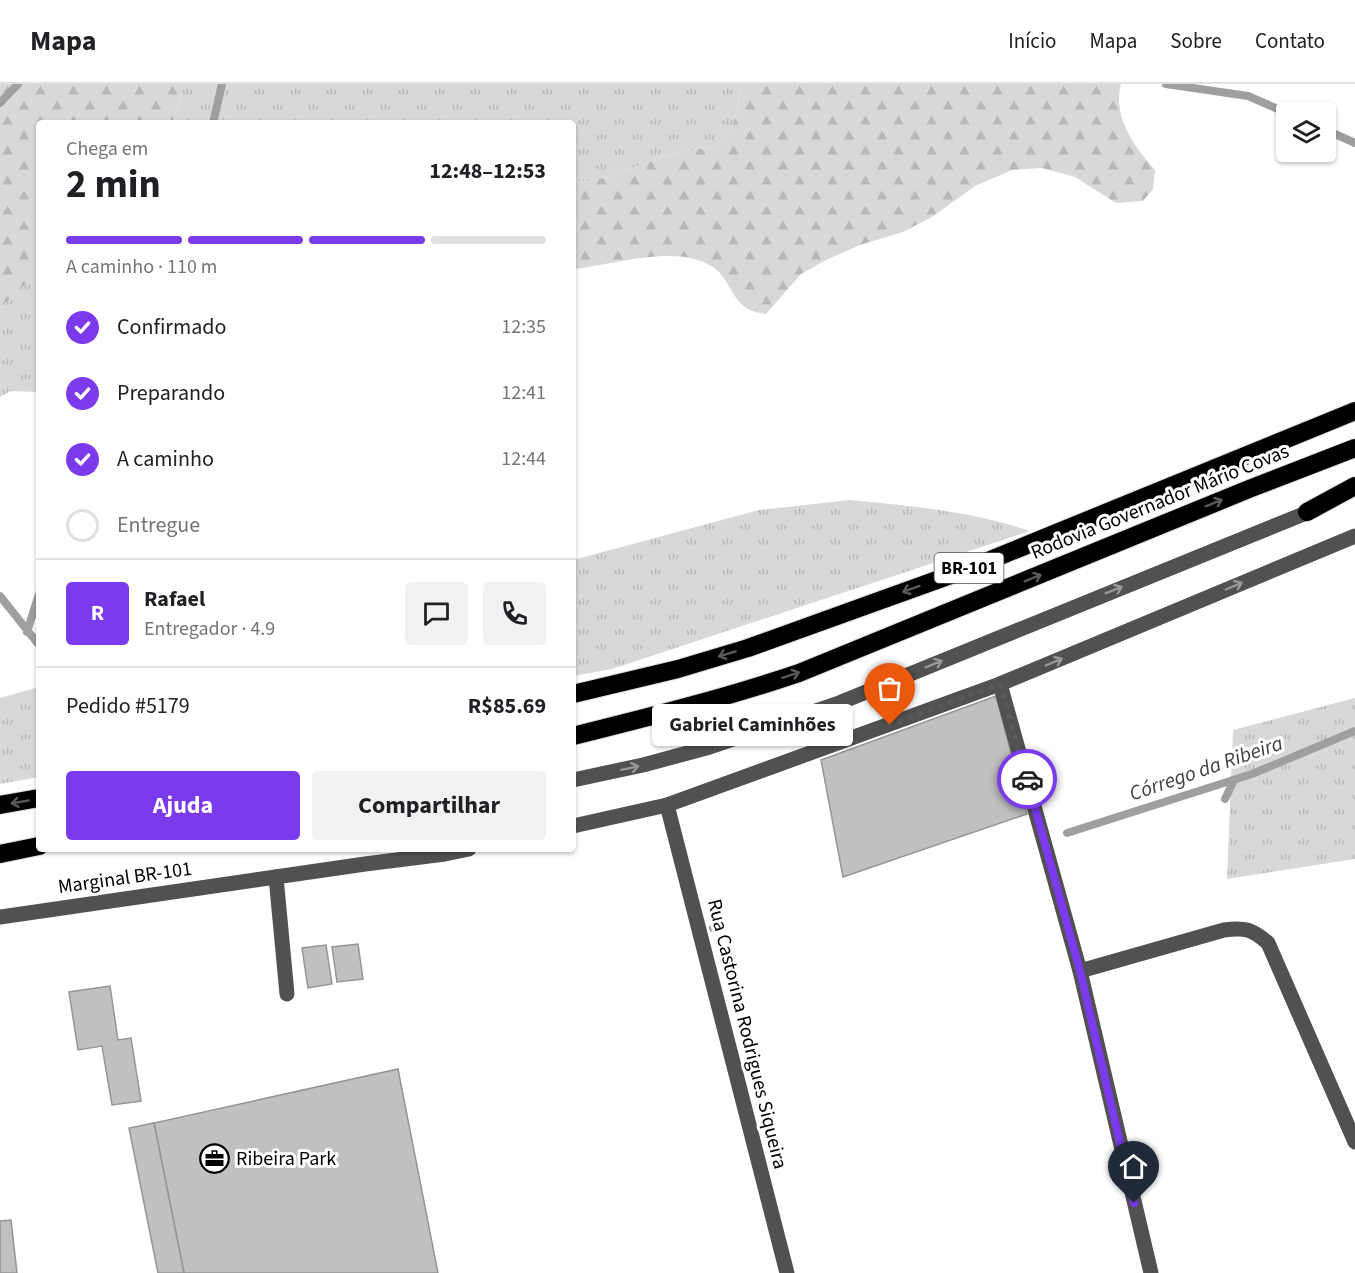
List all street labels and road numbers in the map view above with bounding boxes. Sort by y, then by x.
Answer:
street label: Rodovia Governador Mário Covas [1027,437,1293,567]
road number: BR-101 [934,553,1004,583]
street label: Marginal BR-101 [56,855,194,901]
street label: Rua Castorina Rodrigues Siqueira [700,896,794,1172]

